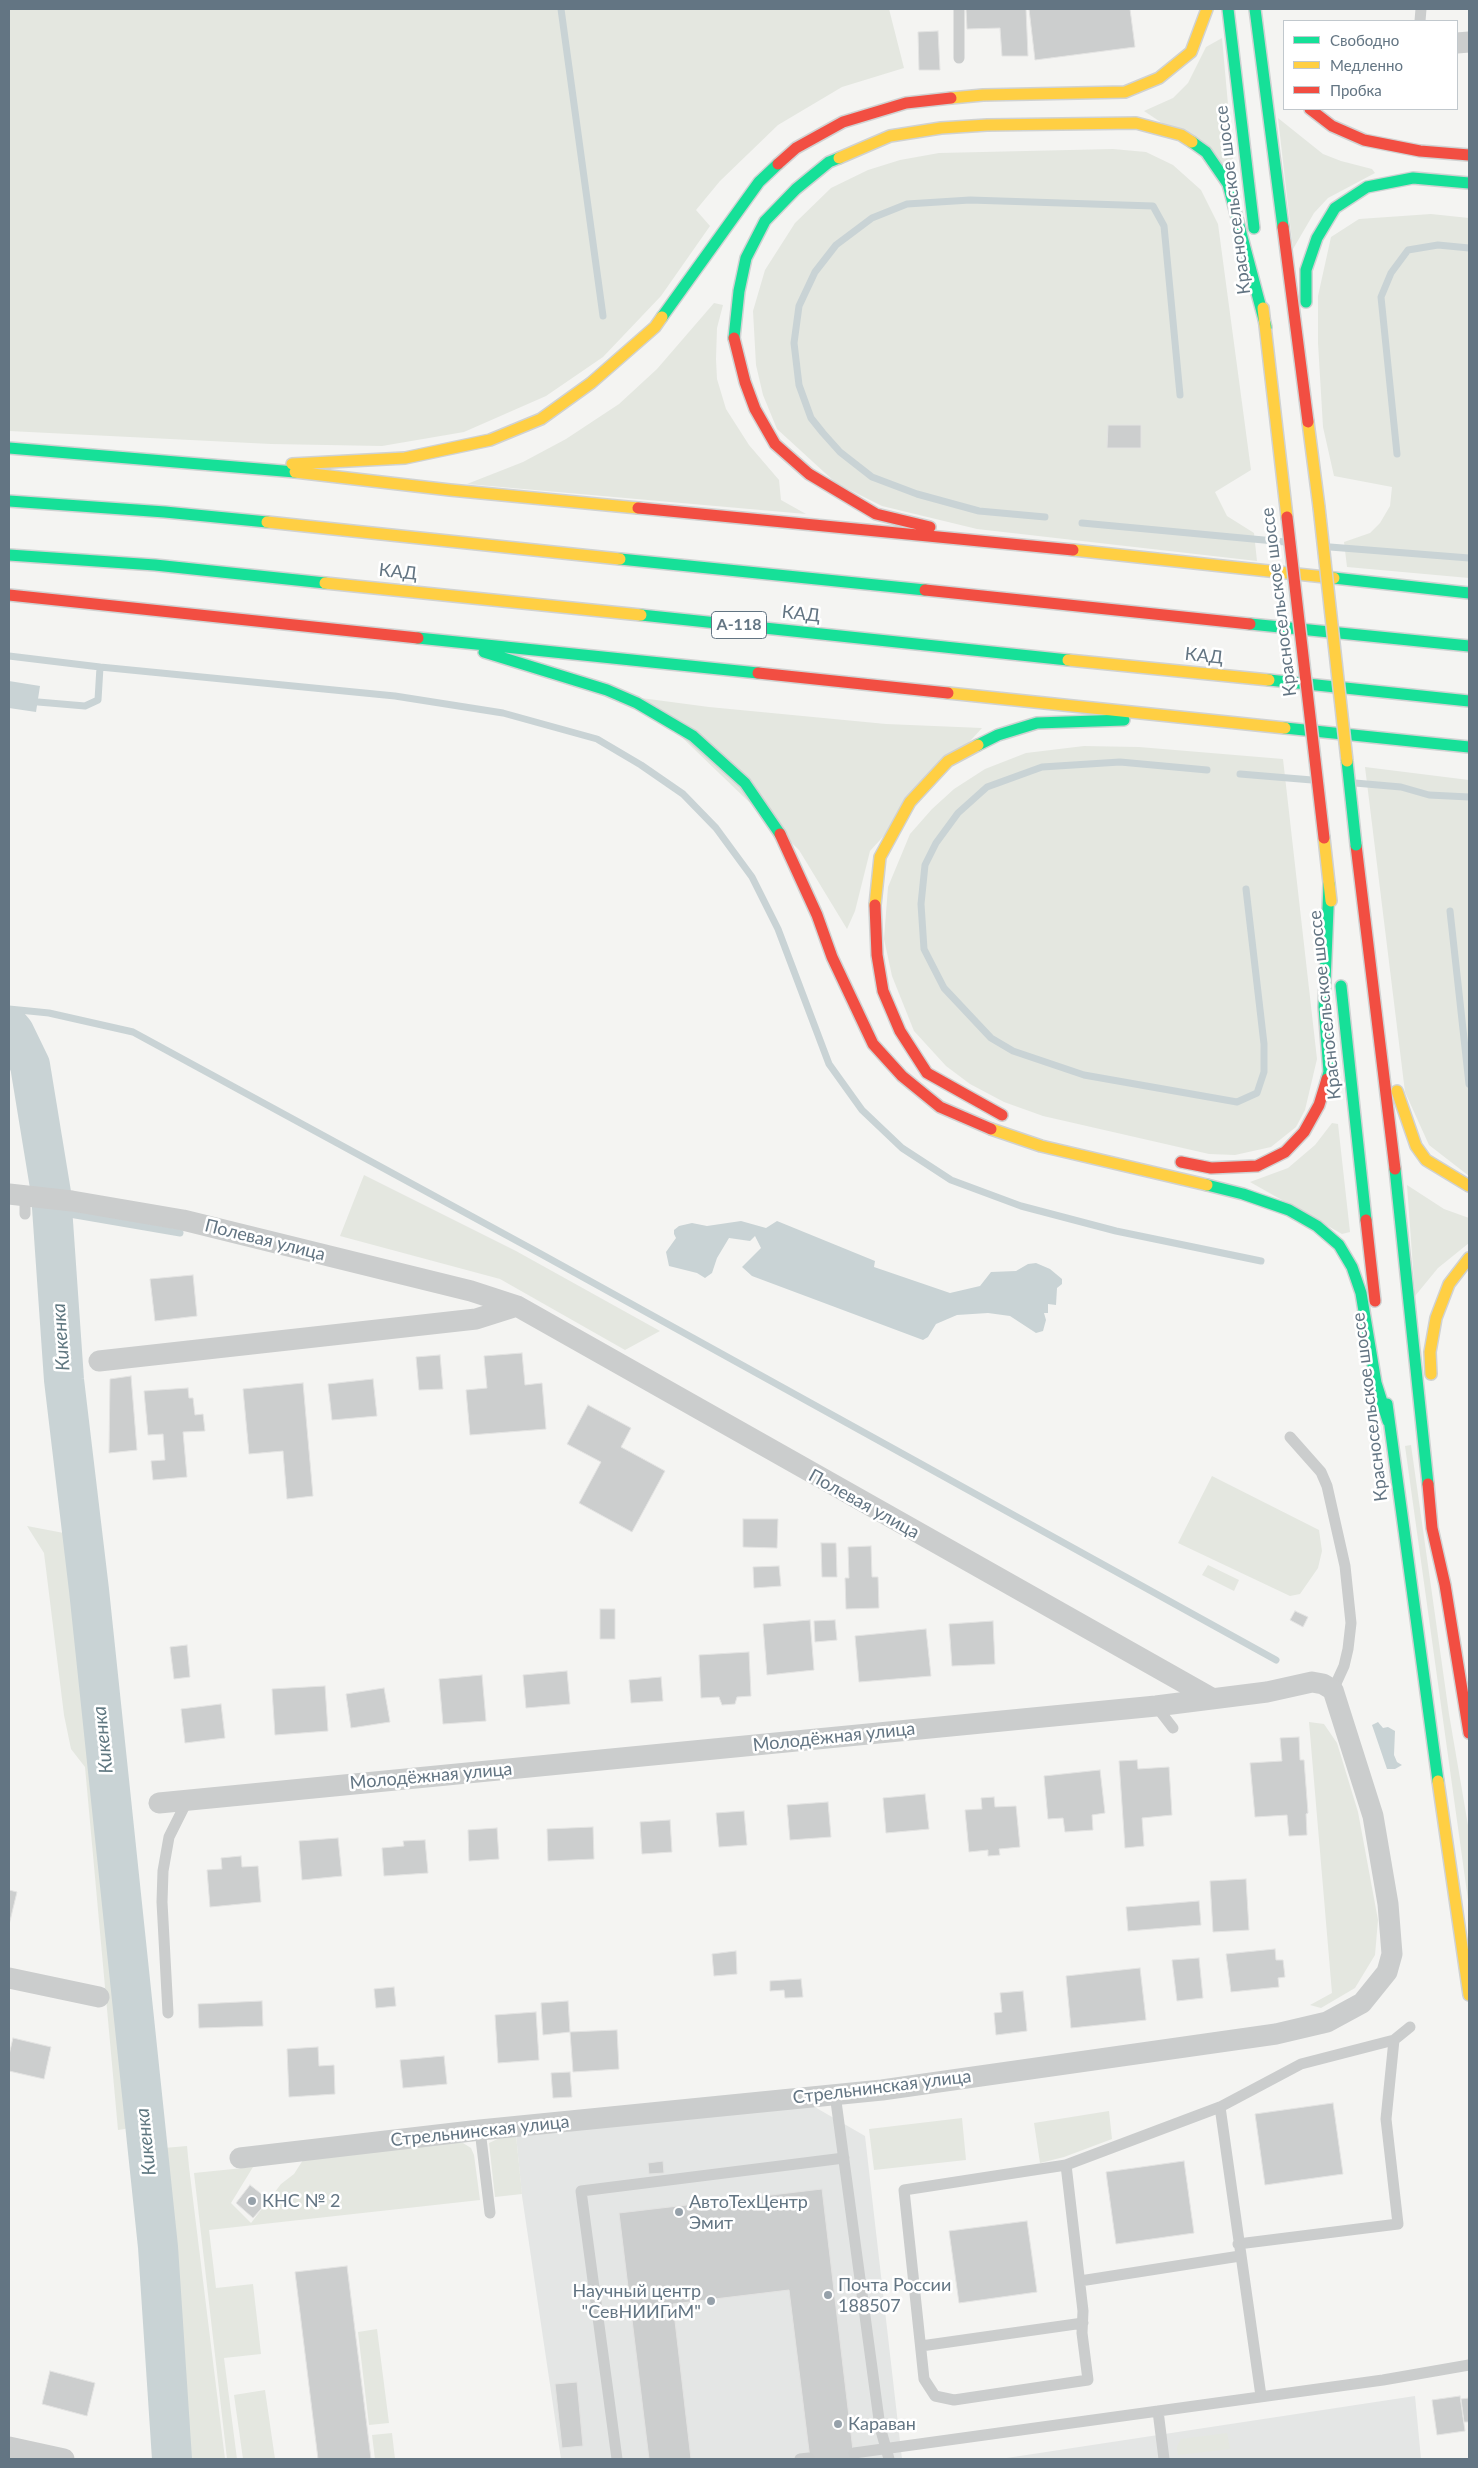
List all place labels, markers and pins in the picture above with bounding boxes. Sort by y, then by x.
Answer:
place label: КНС № 2 [262,2190,340,2212]
place label: АвтоТехЦентр Эмит [689,2191,808,2234]
marker: КНС № 2 [246,2195,258,2207]
marker: АвтоТехЦентр Эмит [673,2206,685,2218]
place label: Почта России 188507 [838,2274,951,2316]
place label: Научный центр "СевНИИГиМ" [573,2280,701,2322]
marker: Почта России 188507 [822,2289,834,2301]
marker: Научный центр "СевНИИГиМ" [705,2295,717,2307]
place label: Караван [848,2413,916,2435]
marker: Караван [832,2418,844,2430]

